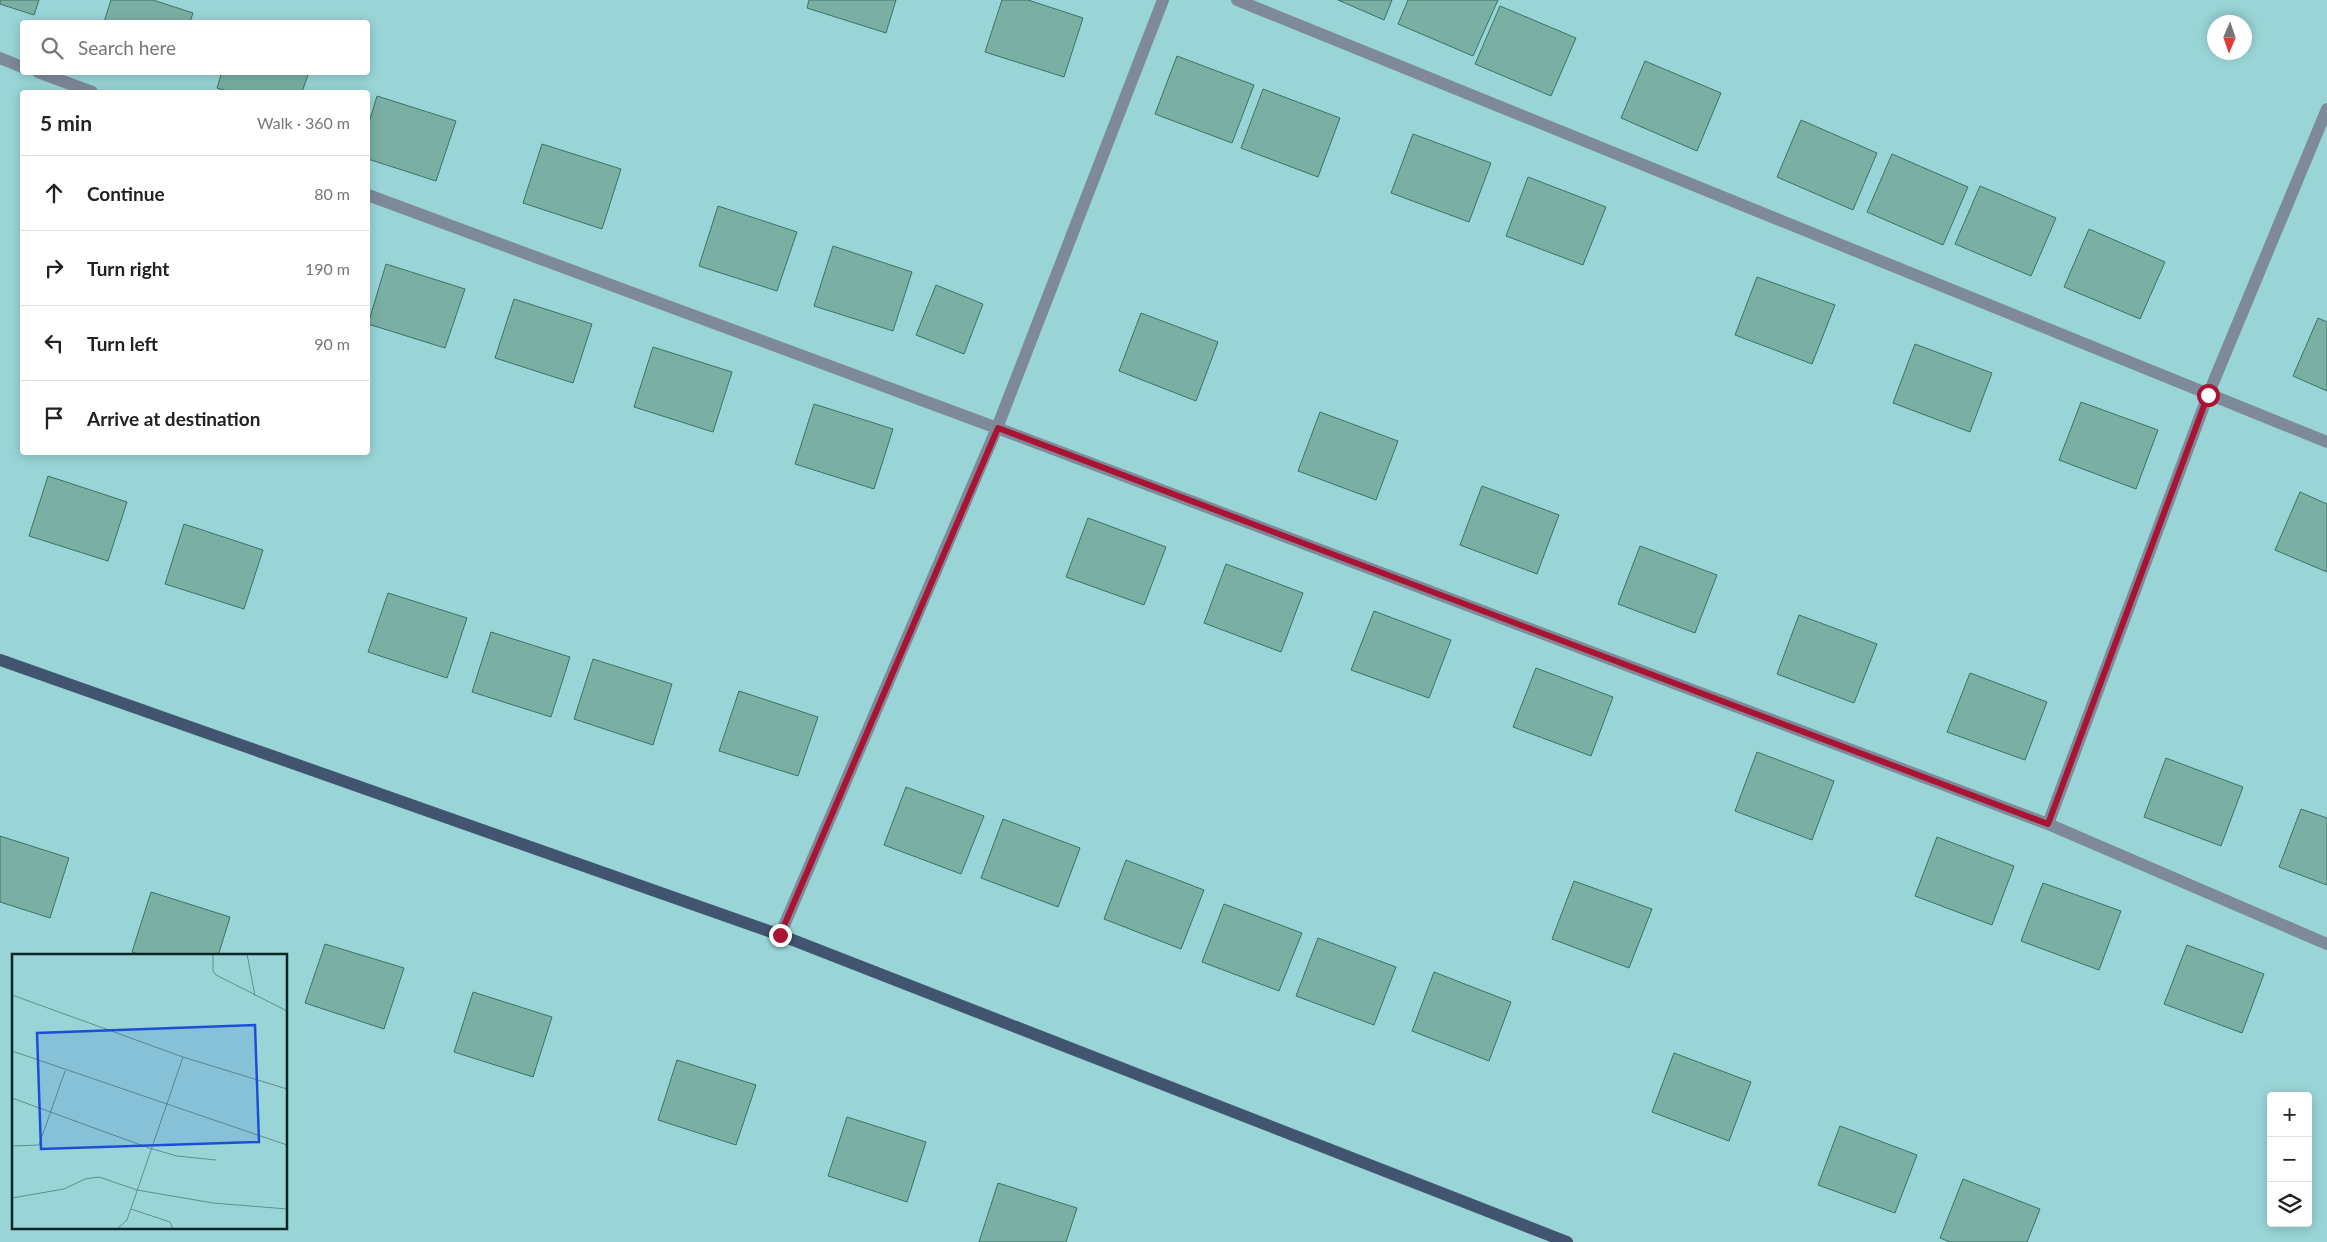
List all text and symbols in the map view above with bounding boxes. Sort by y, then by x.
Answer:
north arrow [2207,15,2252,60]
search box [20,20,370,75]
icon: search [38,34,66,62]
text: Search here [78,36,176,59]
text: 5 min [40,110,92,135]
text: Walk · 360 m [257,113,350,132]
icon: ahead [40,179,68,207]
text: Continue [87,182,165,205]
text: 80 m [314,184,350,203]
icon: right [40,254,68,282]
text: Turn right [87,257,169,280]
text: 190 m [305,259,350,278]
icon: left [40,329,68,357]
text: Turn left [87,332,158,355]
text: 90 m [314,334,350,353]
route start [2197,384,2220,407]
icon: arrive [40,404,68,432]
text: Arrive at destination [87,407,260,430]
route end [769,924,792,947]
inset map [12,954,288,1230]
map controls [2267,1092,2312,1227]
button: + [2267,1092,2312,1137]
button: − [2267,1137,2312,1182]
button: layers [2267,1182,2312,1227]

